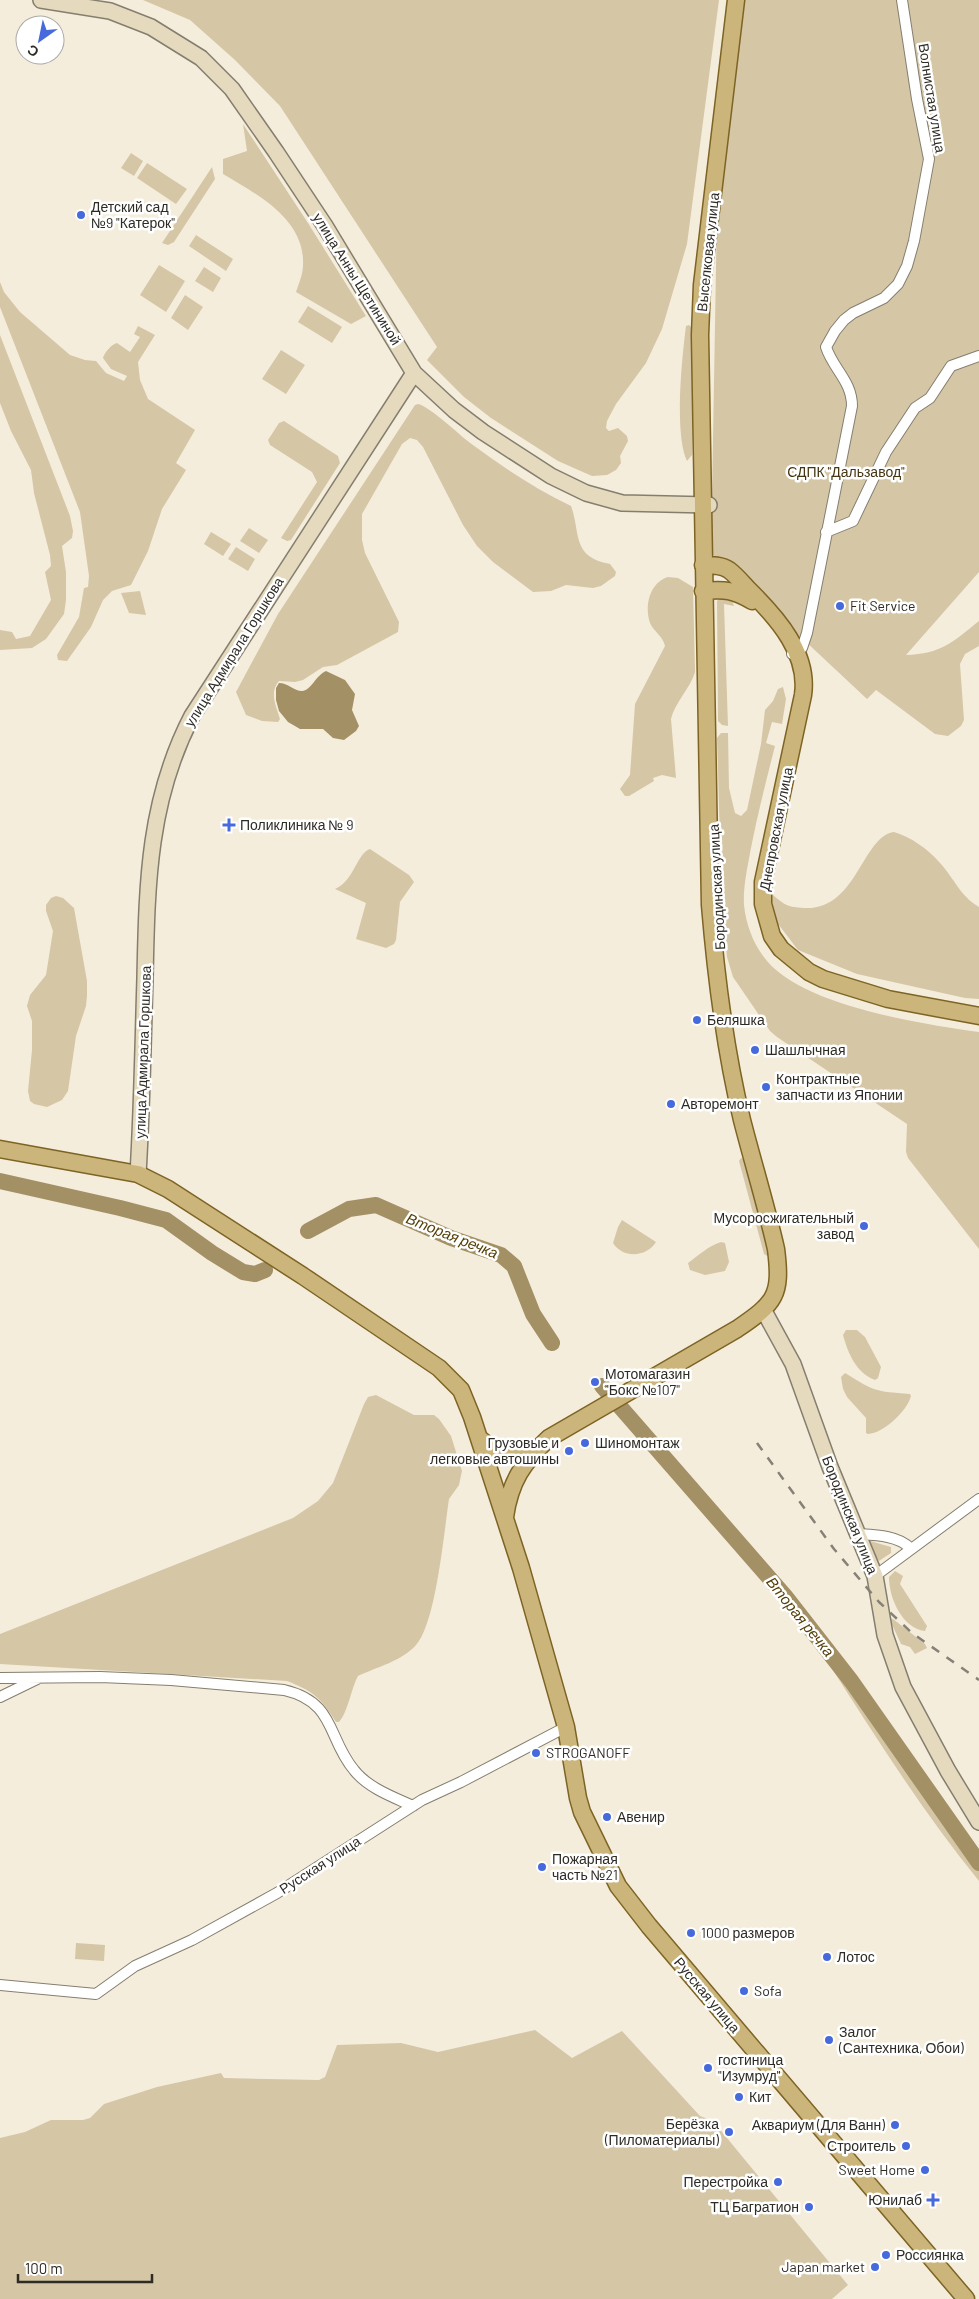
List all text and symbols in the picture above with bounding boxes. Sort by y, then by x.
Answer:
north arrow [15,15,65,65]
text: С [24,41,42,61]
street label: Волнистая улица [915,42,950,154]
street label: Выселковая улица [693,191,722,312]
place label: Детский сад №9 "Катерок" [91,198,175,231]
marker: Детский сад №9 "Катерок" [75,209,87,221]
street label: улица Анны Щетининой [310,210,405,348]
park label: СДПК "Дальзавод" [787,463,905,480]
street label: улица Адмирала Горшкова [180,574,287,730]
place label: Fit Service [850,597,915,614]
marker: Fit Service [834,600,846,612]
street label: Днепровская улица [755,765,796,892]
place label: Поликлиника № 9 [240,816,354,833]
marker: Поликлиника № 9 [222,818,236,832]
street label: Бородинская улица [705,823,728,950]
street label: улица Адмирала Горшкова [131,965,154,1139]
place label: Беляшка [707,1011,765,1028]
marker: Беляшка [691,1014,703,1026]
place label: Шашлычная [765,1041,845,1058]
marker: Шашлычная [749,1044,761,1056]
place label: Контрактные запчасти из Японии [776,1070,903,1103]
marker: Контрактные запчасти из Японии [760,1081,772,1093]
place label: Авторемонт [681,1095,759,1112]
marker: Авторемонт [665,1098,677,1110]
water label: Вторая речка [404,1209,501,1262]
place label: Мусоросжигательный завод [714,1209,854,1242]
marker: Мусоросжигательный завод [858,1220,870,1232]
place label: Мотомагазин "Бокс №107" [605,1365,690,1398]
marker: Мотомагазин "Бокс №107" [589,1376,601,1388]
place label: Грузовые и легковые автошины [430,1434,559,1467]
place label: Шиномонтаж [595,1434,680,1451]
marker: Шиномонтаж [579,1437,591,1449]
marker: Грузовые и легковые автошины [563,1445,575,1457]
street label: Бородинская улица [819,1453,882,1577]
water label: Вторая речка [763,1573,838,1660]
place label: STROGANOFF [546,1744,630,1761]
marker: STROGANOFF [530,1747,542,1759]
place label: Авенир [617,1808,665,1825]
marker: Авенир [601,1811,613,1823]
street label: Русская улица [276,1832,364,1897]
place label: Пожарная часть №21 [552,1850,618,1883]
marker: Пожарная часть №21 [536,1861,548,1873]
place label: 1000 размеров [701,1924,795,1941]
marker: 1000 размеров [685,1927,697,1939]
place label: Лотос [837,1948,875,1965]
marker: Лотос [821,1951,833,1963]
street label: Русская улица [671,1953,744,2036]
place label: Sofa [754,1982,782,1999]
marker: Sofa [738,1985,750,1997]
place label: Залог (Сантехника, Обои) [838,2023,964,2056]
marker: Залог (Сантехника, Обои) [823,2034,835,2046]
place label: гостиница "Изумруд" [718,2051,783,2084]
marker: гостиница "Изумруд" [702,2062,714,2074]
place label: Кит [749,2088,772,2105]
marker: Кит [733,2091,745,2103]
place label: Берёзка (Пиломатериалы) [604,2115,719,2148]
place label: Аквариум (Для Ванн) [752,2116,885,2133]
marker: Аквариум (Для Ванн) [889,2119,901,2131]
marker: Берёзка (Пиломатериалы) [723,2126,735,2138]
place label: Строитель [827,2137,896,2154]
marker: Строитель [900,2140,912,2152]
place label: Sweet Home [839,2161,915,2178]
marker: Sweet Home [919,2164,931,2176]
place label: Перестройка [684,2173,768,2190]
marker: Перестройка [772,2176,784,2188]
place label: Юнилаб [868,2191,922,2208]
marker: Юнилаб [926,2193,940,2207]
place label: ТЦ Багратион [710,2198,799,2215]
marker: ТЦ Багратион [803,2201,815,2213]
place label: Россиянка [896,2246,964,2263]
marker: Россиянка [880,2249,892,2261]
scale bar [18,2252,151,2284]
place label: Japan market [782,2258,865,2275]
text: 100 m [25,2259,63,2277]
marker: Japan market [869,2261,881,2273]

